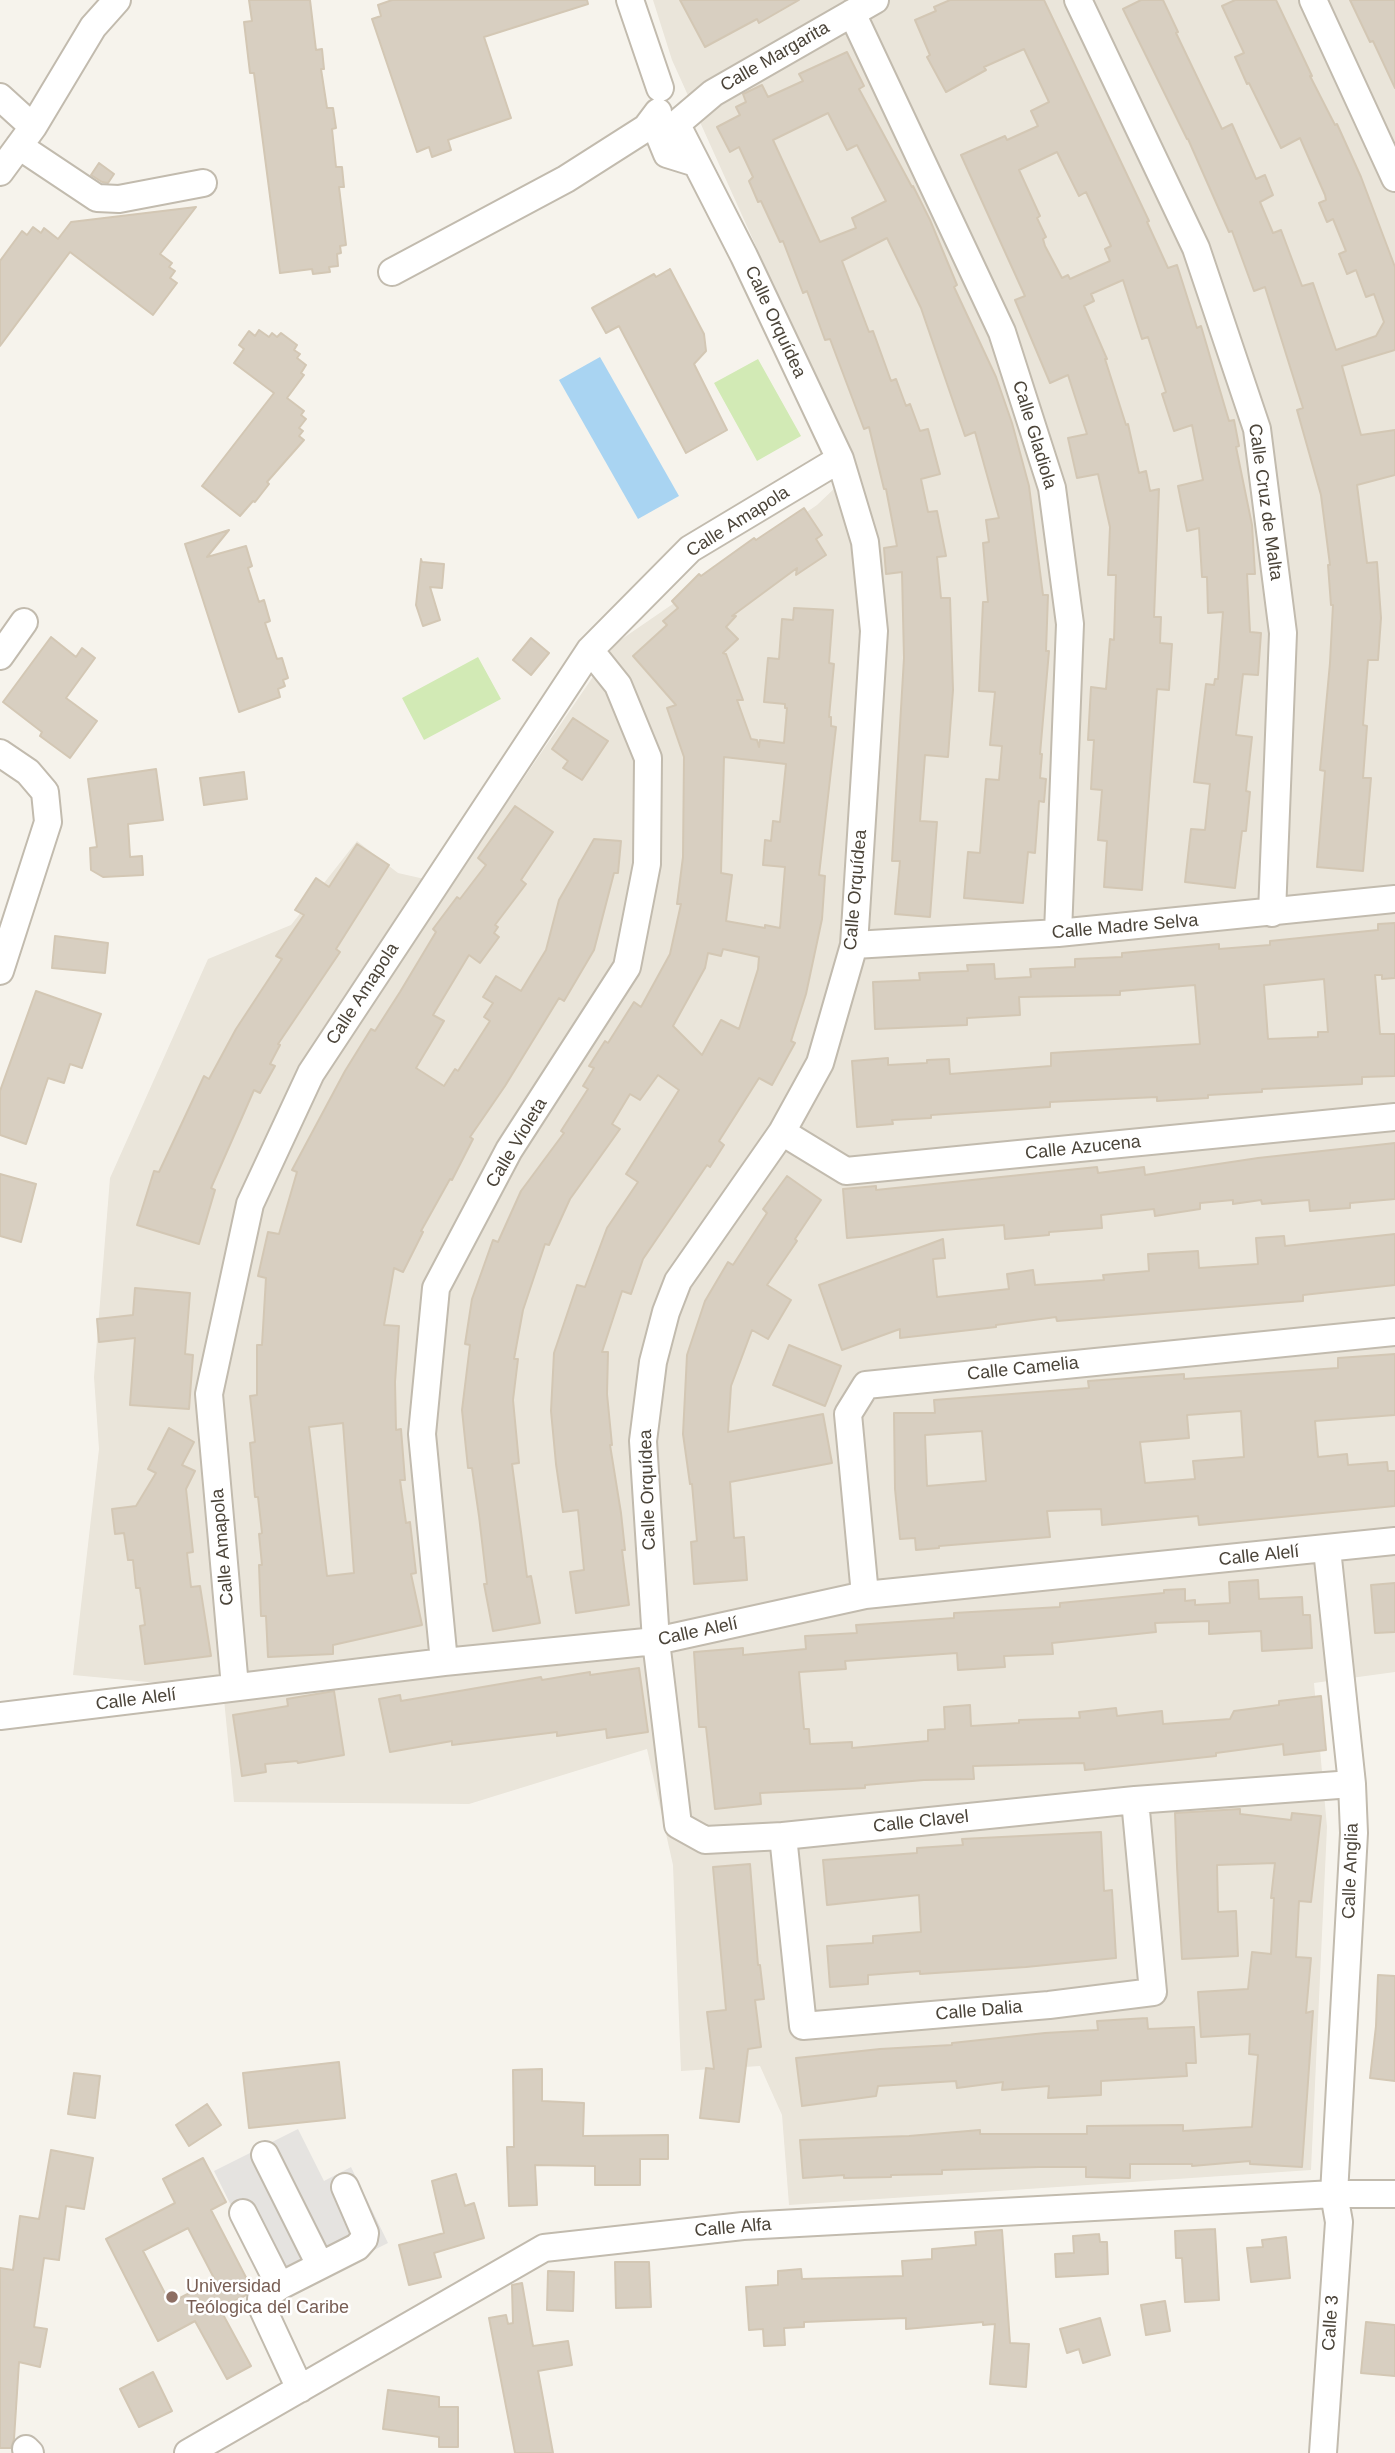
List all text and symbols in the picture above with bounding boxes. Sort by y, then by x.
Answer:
street label: Calle Margarita [717,17,833,97]
street label: Calle Orquídea [740,263,810,381]
street label: Calle Gladiola [1007,378,1061,492]
street label: Calle Cruz de Malta [1243,422,1287,582]
street label: Calle Amapola [683,482,793,562]
street label: Calle Orquídea [840,829,872,951]
street label: Calle Madre Selva [1051,910,1199,944]
street label: Calle Amapola [322,939,404,1049]
street label: Calle Violeta [482,1094,552,1192]
street label: Calle Azucena [1024,1131,1142,1165]
street label: Calle Camelia [966,1352,1080,1386]
street label: Calle Orquídea [635,1429,661,1551]
street label: Calle Amapola [207,1488,239,1606]
street label: Calle Alelí [1218,1541,1300,1571]
street label: Calle Alelí [656,1613,740,1651]
street label: Calle Alelí [94,1684,178,1716]
street label: Calle Clavel [872,1806,970,1838]
street label: Calle Anglia [1339,1823,1363,1919]
street label: Calle Dalia [935,1996,1023,2026]
street label: Calle Alfa [694,2214,772,2242]
place label: Universidad Teólogica del Caribe [186,2276,349,2318]
marker: Universidad Teólogica del Caribe [164,2289,180,2305]
street label: Calle 3 [1318,2294,1344,2352]

